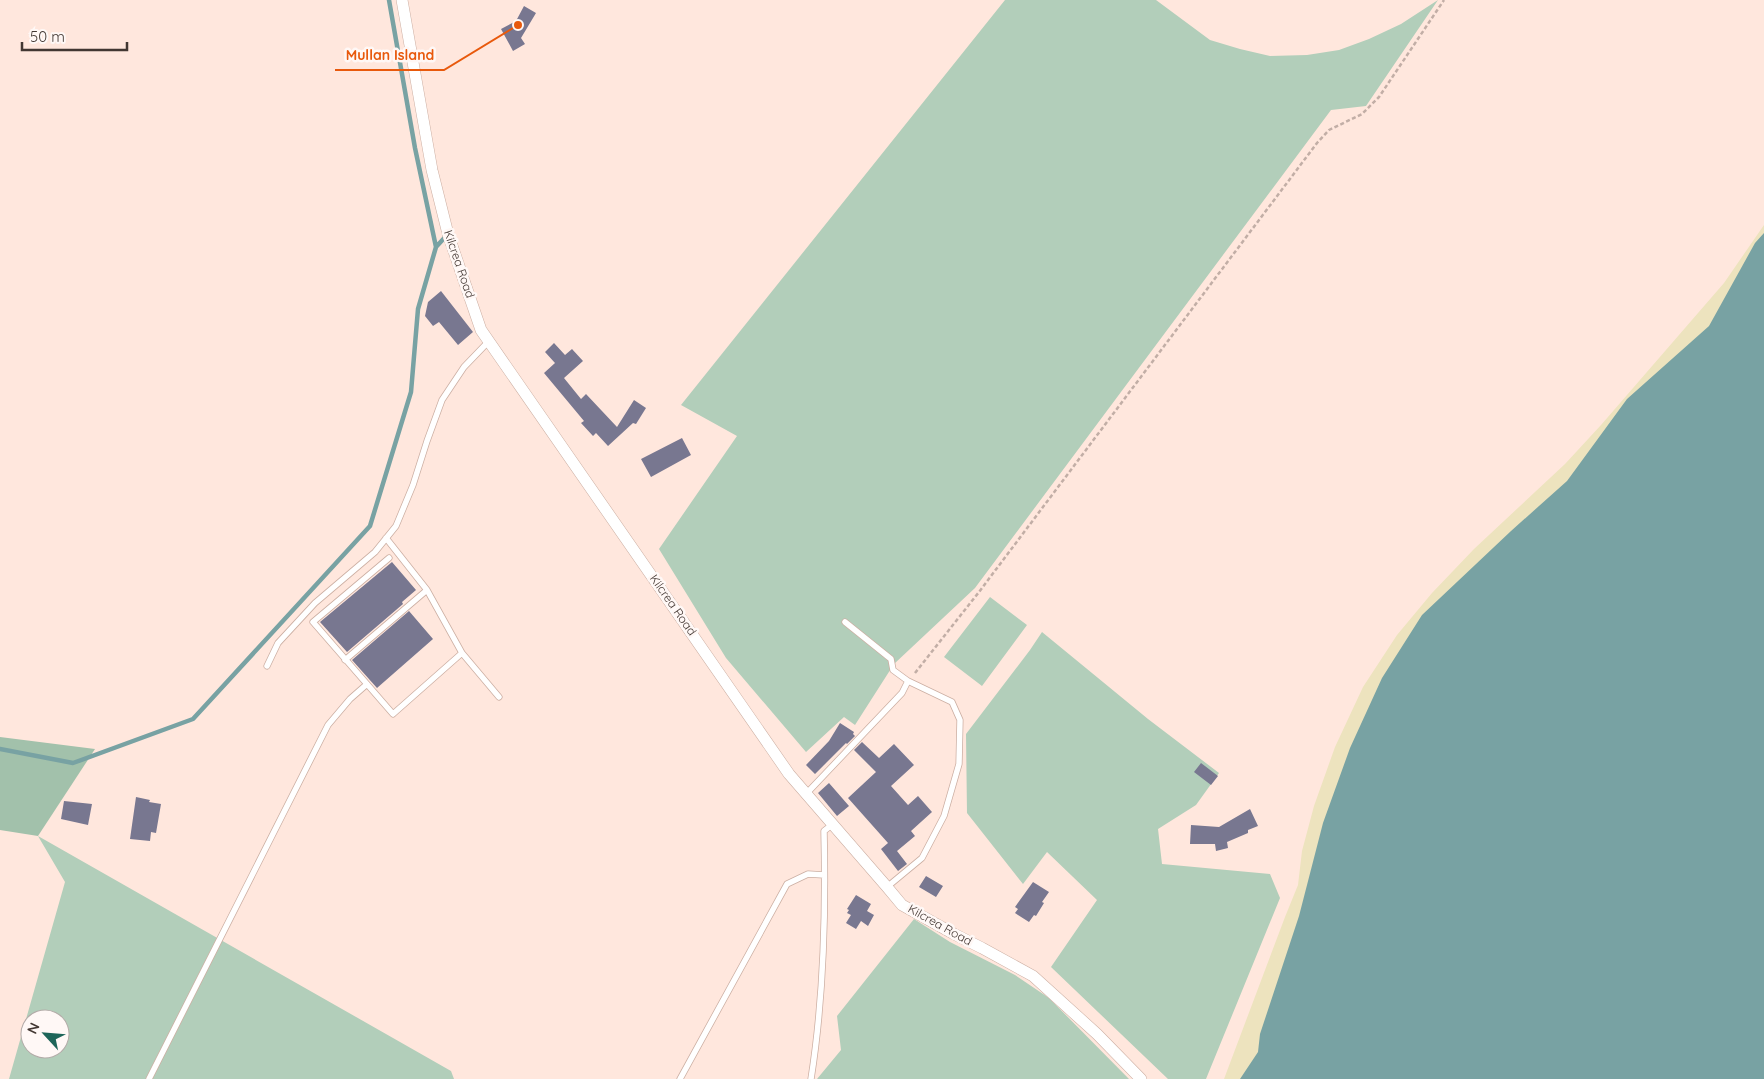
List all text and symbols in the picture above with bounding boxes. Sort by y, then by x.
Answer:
scale bar [22,20,128,52]
text: 50 m [30,27,65,46]
callout: Mullan Island [335,41,444,70]
text: Mullan Island [346,46,434,64]
street label: Kilcrea Road [441,228,478,300]
street label: Kilcrea Road [647,571,700,638]
street label: Kilcrea Road [906,901,975,948]
north arrow [20,1009,70,1059]
text: N [23,1020,44,1037]

